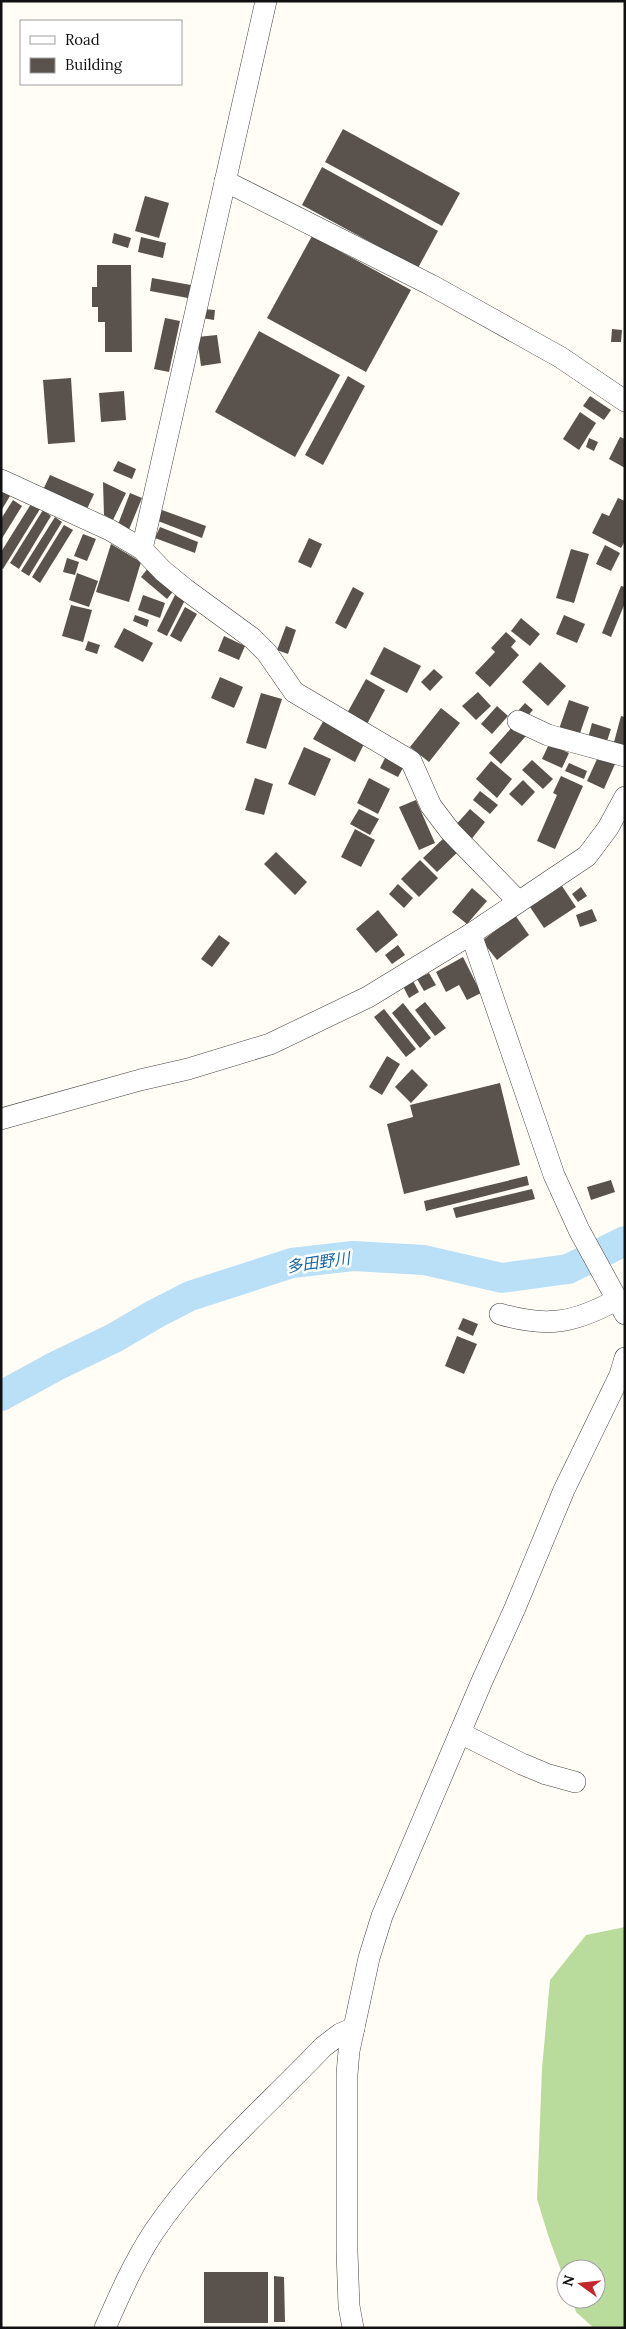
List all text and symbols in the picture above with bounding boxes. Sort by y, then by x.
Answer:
legend [20,20,182,85]
text: Road [65,30,100,49]
text: Building [65,55,123,74]
water label: 多田野川 [285,1247,353,1276]
north arrow [556,2259,606,2309]
text: N [558,2273,579,2288]

